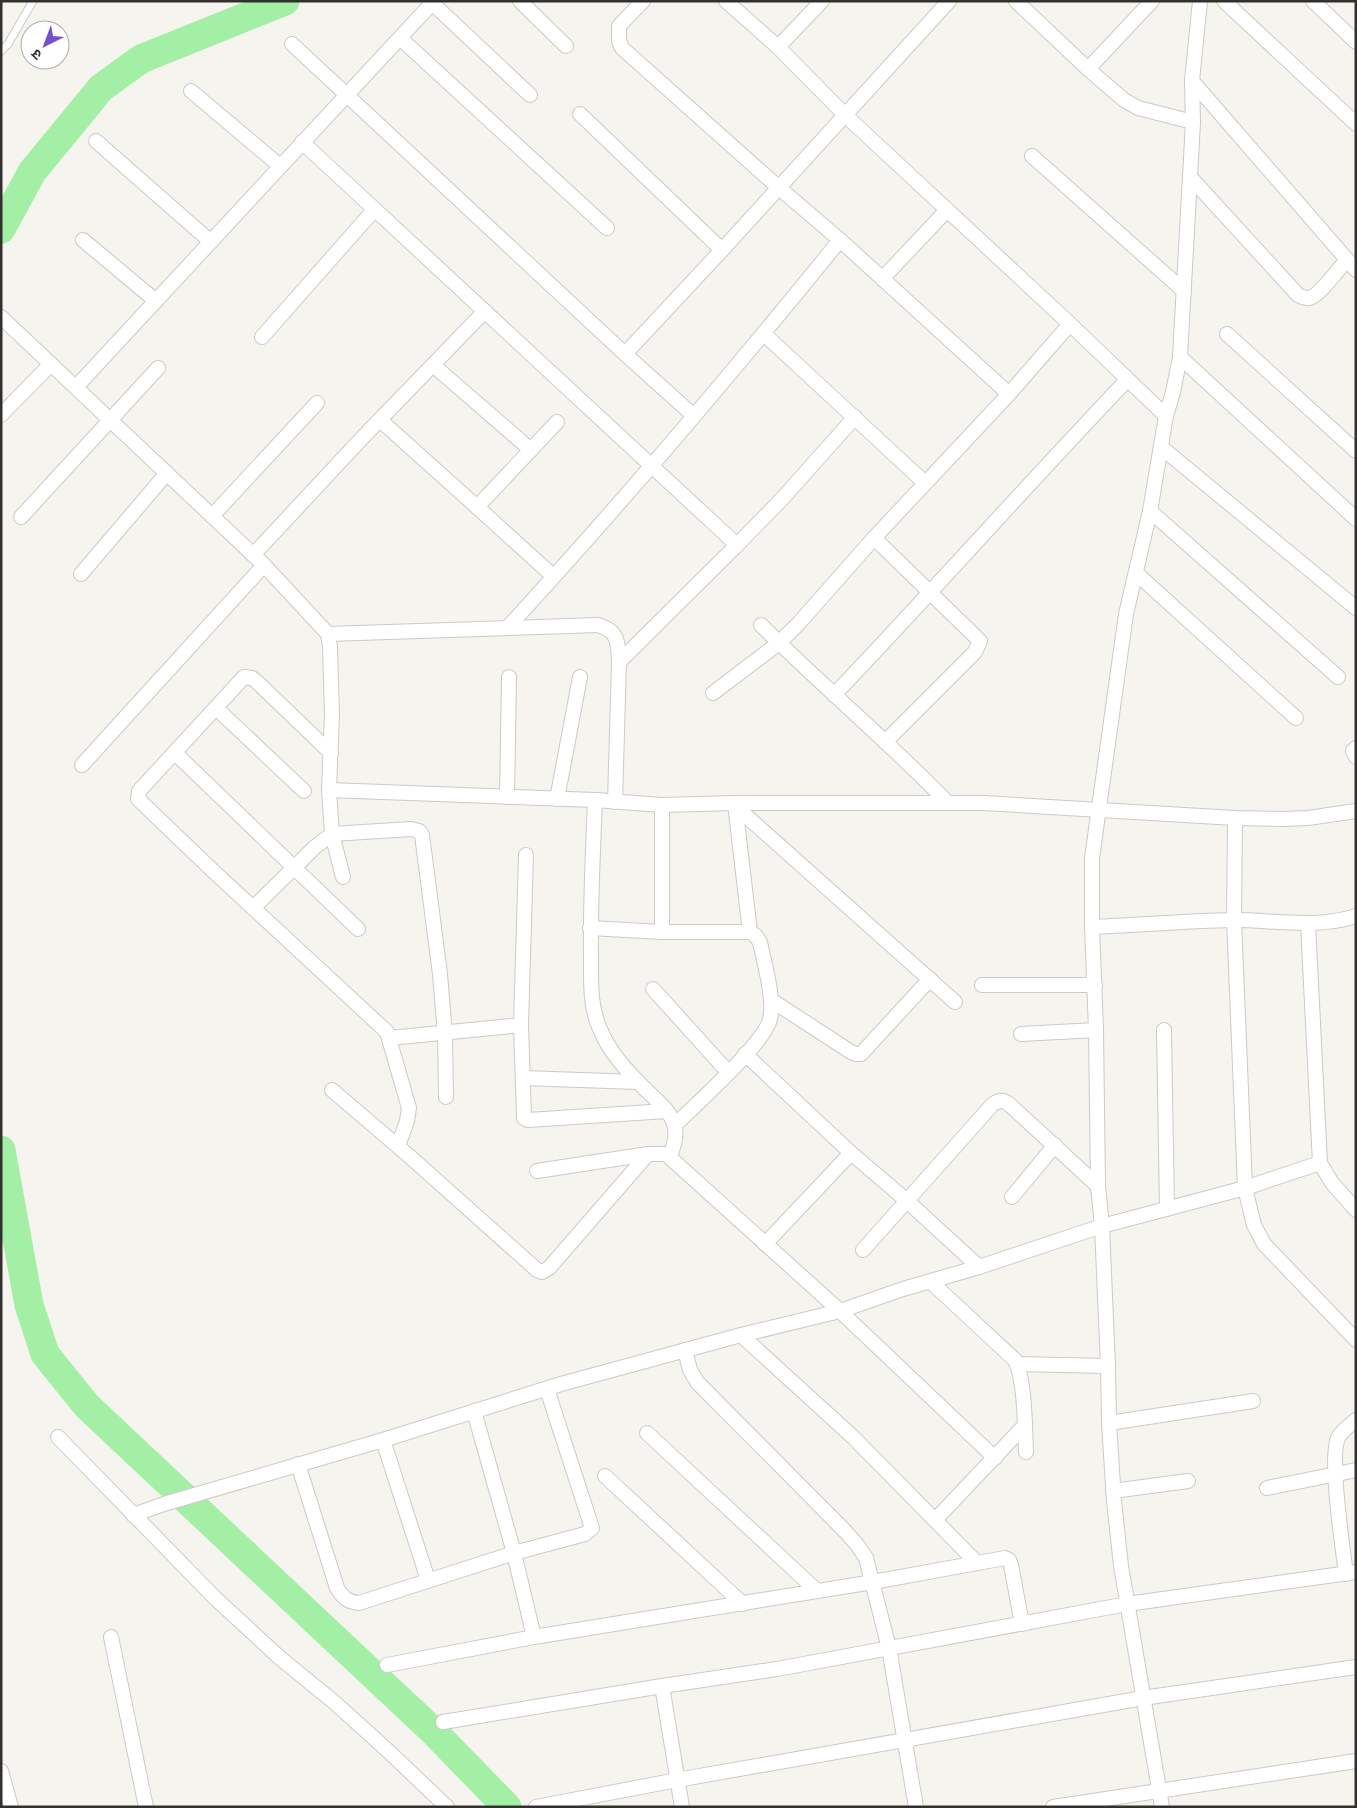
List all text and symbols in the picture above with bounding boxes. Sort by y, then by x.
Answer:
north arrow [20,20,70,70]
text: उ [27,45,45,63]

